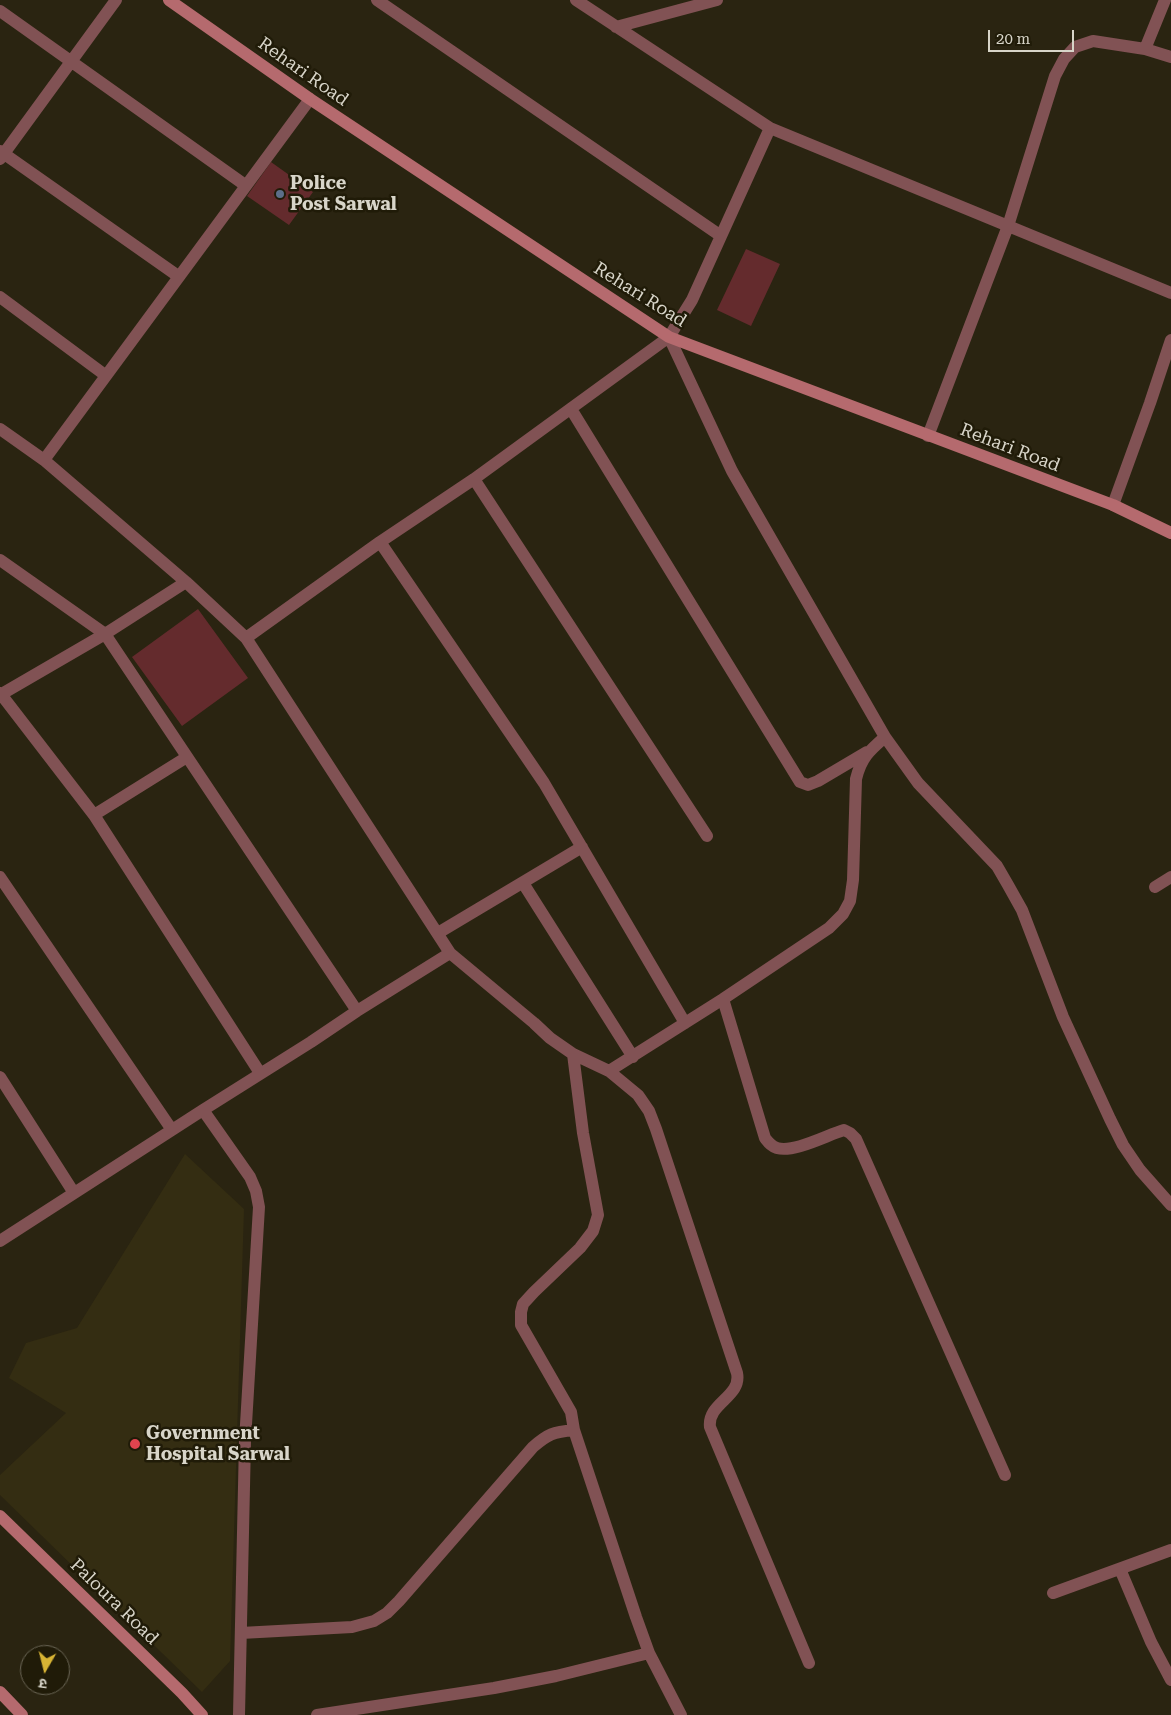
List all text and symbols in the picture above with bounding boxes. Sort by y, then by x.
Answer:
scale bar [991,20,1077,52]
text: 20 m [996,30,1030,48]
street label: Rehari Road [254,33,352,111]
place label: Police Post Sarwal [290,173,397,215]
marker: Police Post Sarwal [274,188,286,200]
street label: Rehari Road [590,258,690,332]
street label: Rehari Road [957,419,1063,477]
place label: Government Hospital Sarwal [146,1423,290,1466]
marker: Government Hospital Sarwal [128,1437,142,1451]
street label: Paloura Road [65,1554,163,1650]
north arrow [20,1645,70,1695]
text: उ [38,1675,48,1692]

